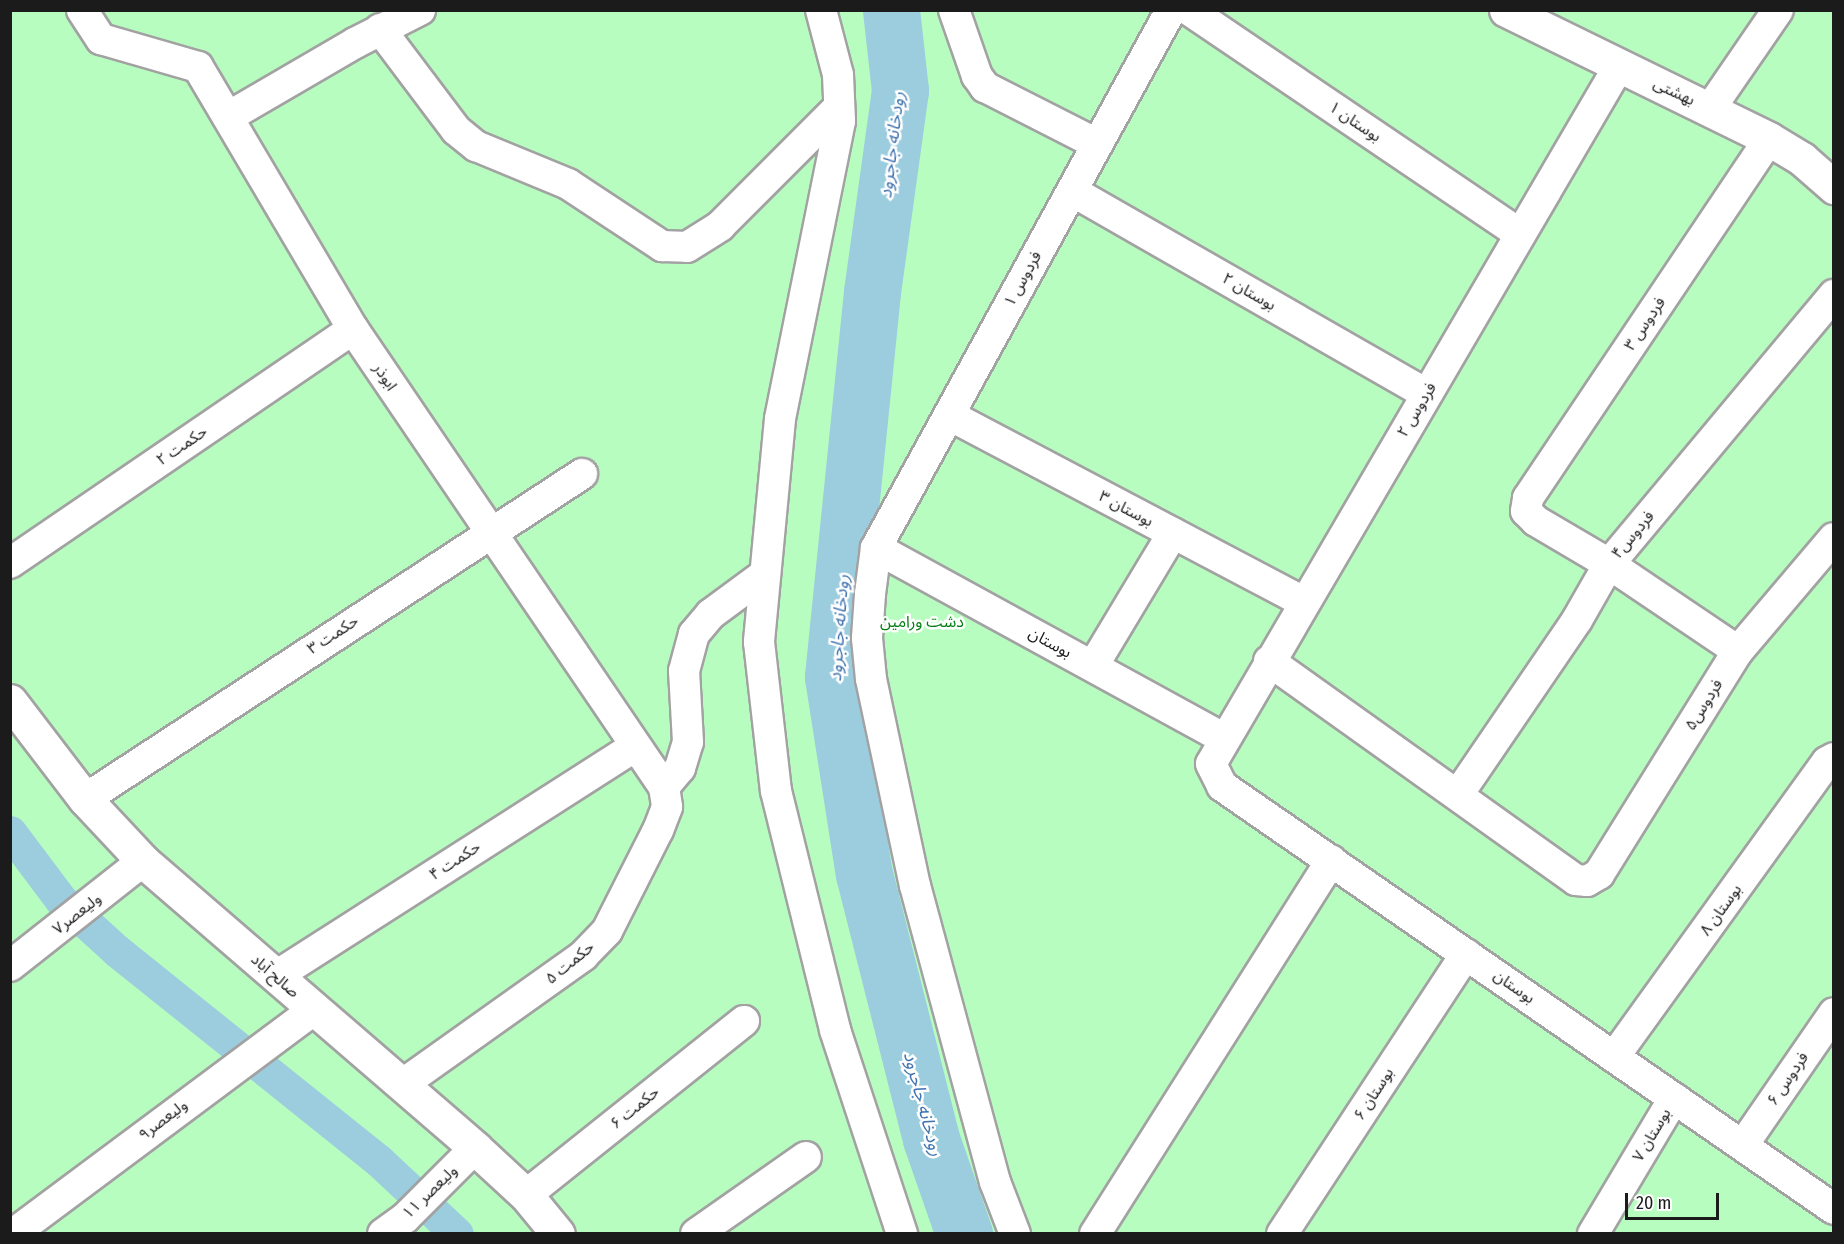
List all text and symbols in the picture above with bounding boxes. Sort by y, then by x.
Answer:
street label: بهشتی [1650,74,1698,110]
water label: رودخانه جاجرود [875,91,909,199]
street label: بوستان ۱ [1325,98,1385,146]
street label: فردوس ۱ [1000,248,1046,310]
street label: بوستان ۲ [1219,269,1279,315]
street label: فردوس ۳ [1620,294,1670,354]
street label: ابوذر [369,360,401,394]
street label: فردوس ۲ [1393,379,1441,441]
street label: حکمت ۲ [153,422,211,470]
street label: بوستان ۳ [1095,487,1157,531]
street label: فردوس۴ [1608,507,1658,563]
water label: رودخانه جاجرود [824,574,854,682]
street label: حکمت ۳ [304,611,362,659]
park label: دشت ورامین [880,612,964,632]
street label: بوستان [1025,623,1075,663]
street label: فردوس۵ [1681,676,1727,734]
street label: حکمت ۴ [426,837,484,885]
street label: بوستان ۸ [1696,881,1746,939]
street label: ولیعصر۷ [49,889,105,939]
street label: حکمت ۵ [542,938,598,988]
street label: صالح آباد [247,950,303,1002]
street label: بوستان [1490,966,1538,1008]
street label: فردوس ۶ [1763,1049,1813,1109]
water label: رودخانه جاجرود [899,1050,947,1158]
street label: بوستان ۶ [1350,1064,1398,1124]
street label: حکمت ۶ [607,1083,663,1133]
street label: ولیعصر۹ [135,1095,191,1145]
street label: بوستان ۷ [1629,1105,1675,1165]
street label: ولیعصر ۱۱ [398,1161,462,1223]
scale bar [1628,1181,1722,1219]
text: 20 m [1636,1192,1671,1214]

